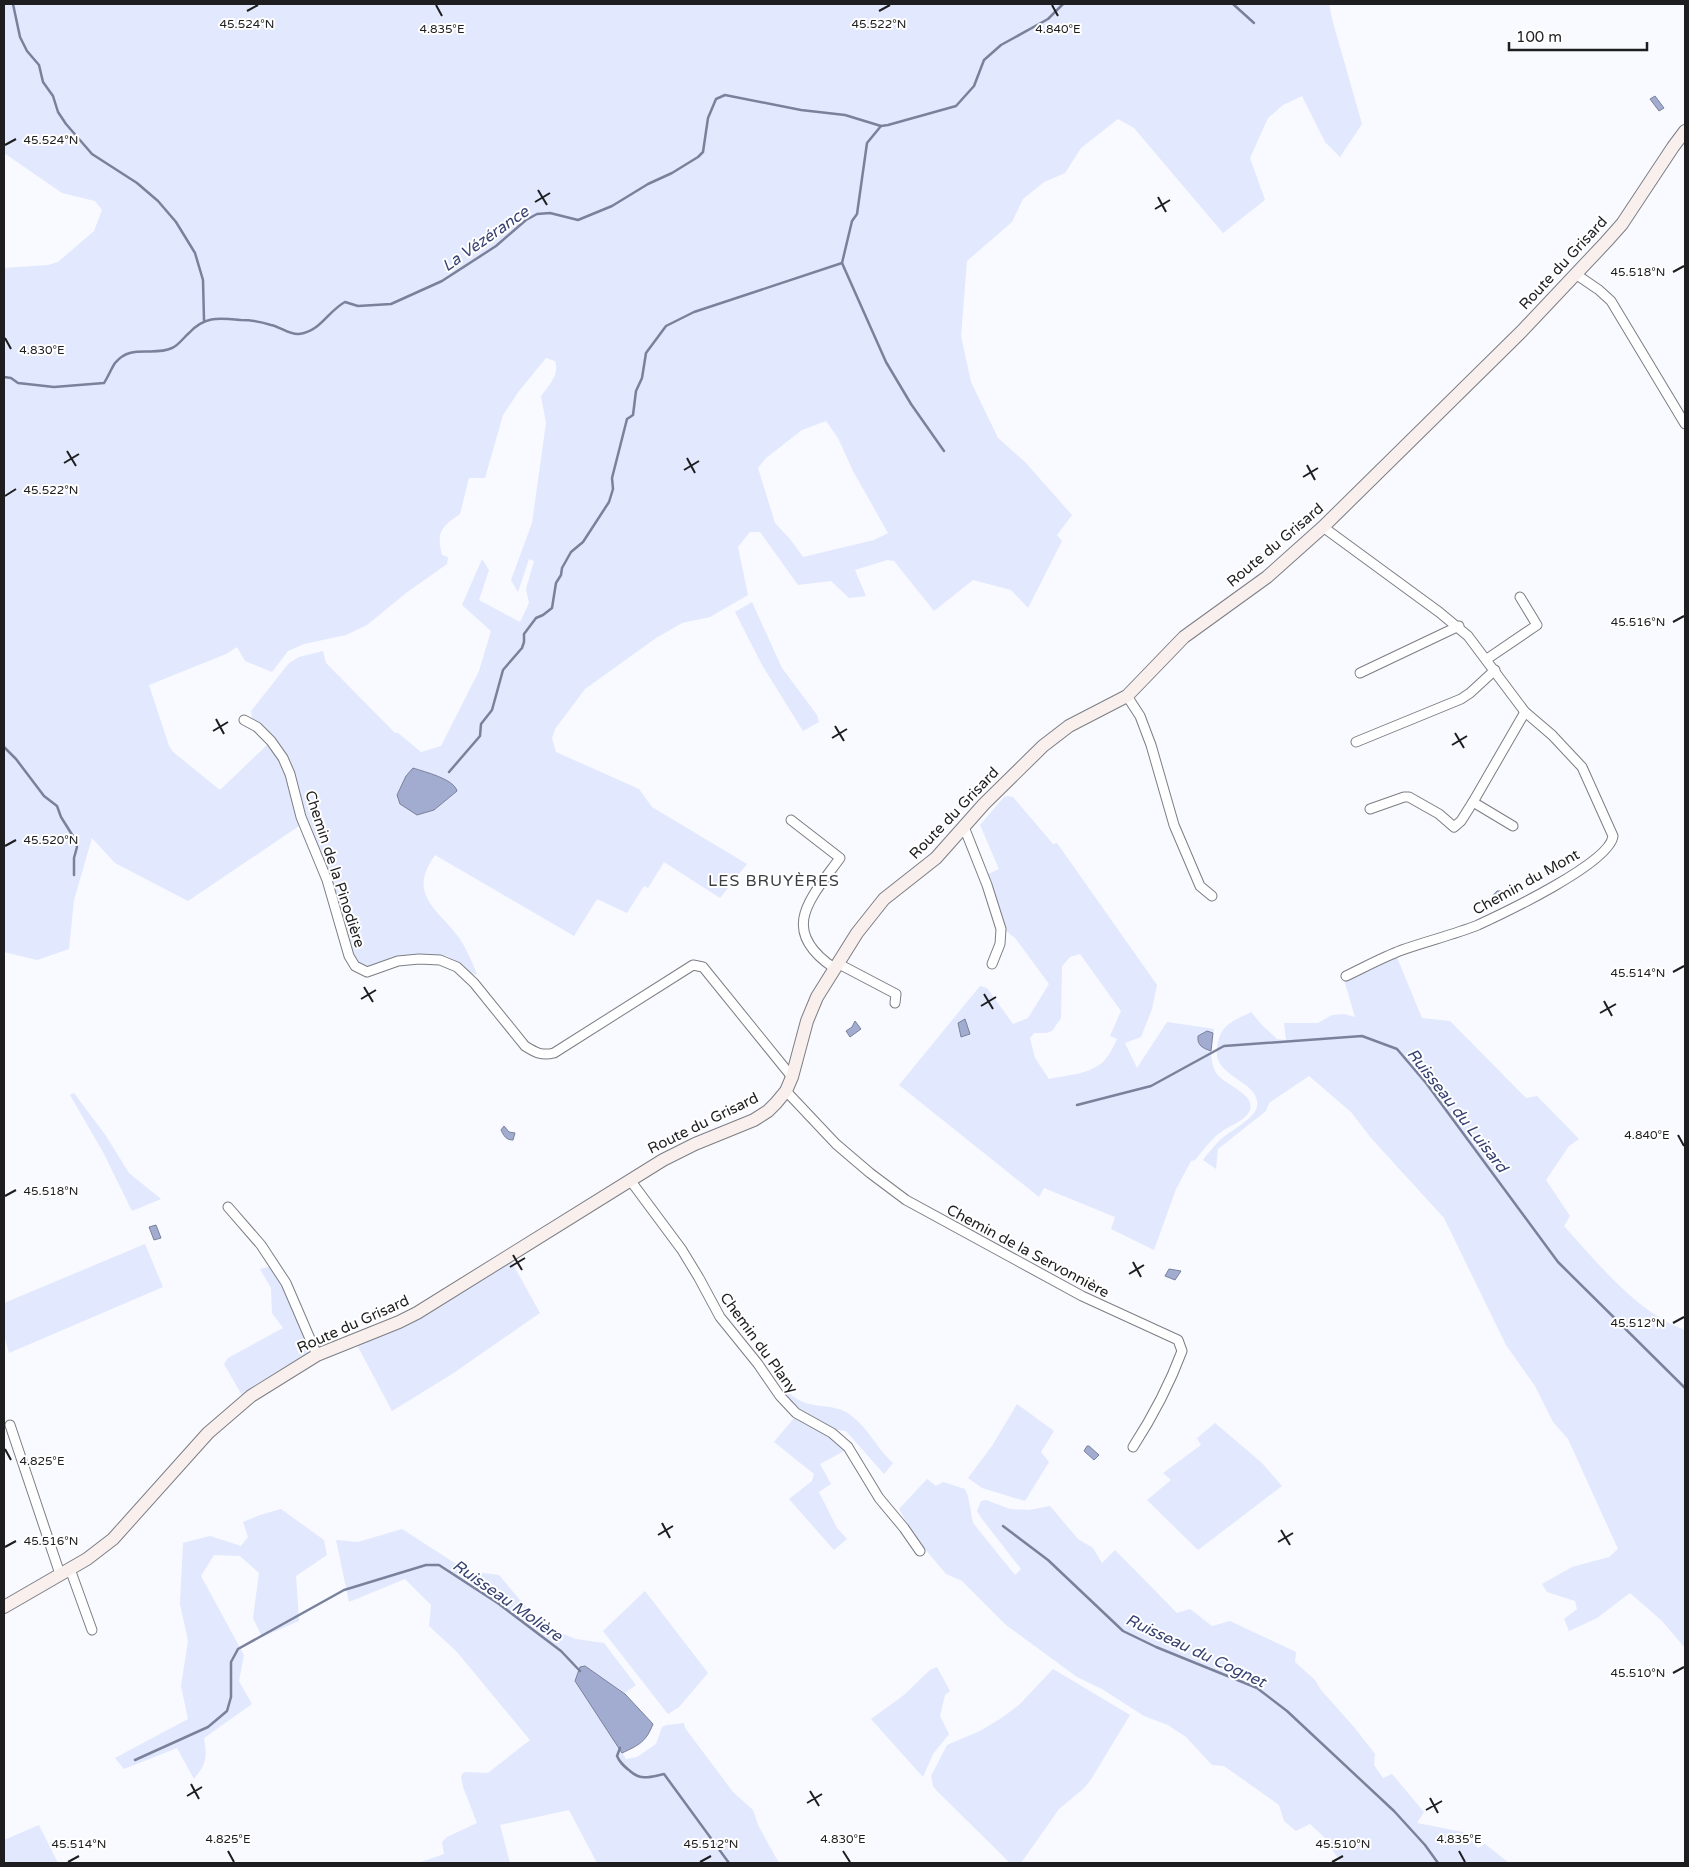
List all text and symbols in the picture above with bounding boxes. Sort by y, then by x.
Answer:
text: 45.524°N [220,17,274,31]
text: 45.522°N [852,17,906,31]
scale bar [1509,20,1646,52]
text: 4.835°E [419,22,465,36]
text: 4.840°E [1035,22,1081,36]
text: 100 m [1516,28,1562,46]
text: 45.524°N [24,133,78,147]
water label: La Vézérance [438,201,533,276]
street label: Route du Grisard [1515,213,1611,313]
text: 45.518°N [1611,265,1665,279]
text: 4.830°E [19,343,65,357]
text: 45.522°N [24,483,78,497]
street label: Route du Grisard [1223,499,1327,591]
text: 45.516°N [1611,615,1665,629]
street label: Route du Grisard [906,763,1002,863]
street label: Chemin de la Pinodière [301,788,369,950]
text: 45.520°N [24,833,78,847]
street label: Chemin du Mont [1470,845,1583,919]
district label: LES BRUYÈRES [708,871,840,891]
text: 45.514°N [1611,966,1665,980]
water label: Ruisseau du Luisard [1403,1045,1513,1178]
street label: Route du Grisard [645,1088,761,1158]
text: 4.840°E [1624,1128,1670,1142]
text: 45.518°N [24,1184,78,1198]
street label: Chemin de la Servonnière [944,1200,1112,1302]
street label: Chemin du Plany [716,1289,802,1397]
street label: Route du Grisard [294,1291,412,1357]
text: 45.512°N [1611,1316,1665,1330]
text: 4.825°E [19,1454,65,1468]
text: 45.516°N [24,1534,78,1548]
water label: Ruisseau Molière [449,1556,567,1647]
water label: Ruisseau du Cognet [1122,1610,1270,1693]
text: 45.510°N [1611,1666,1665,1680]
text: 4.825°E [205,1832,251,1846]
text: 4.830°E [820,1832,866,1846]
text: 4.835°E [1436,1832,1482,1846]
text: 45.514°N [52,1837,106,1851]
text: 45.512°N [684,1837,738,1851]
text: 45.510°N [1316,1837,1370,1851]

